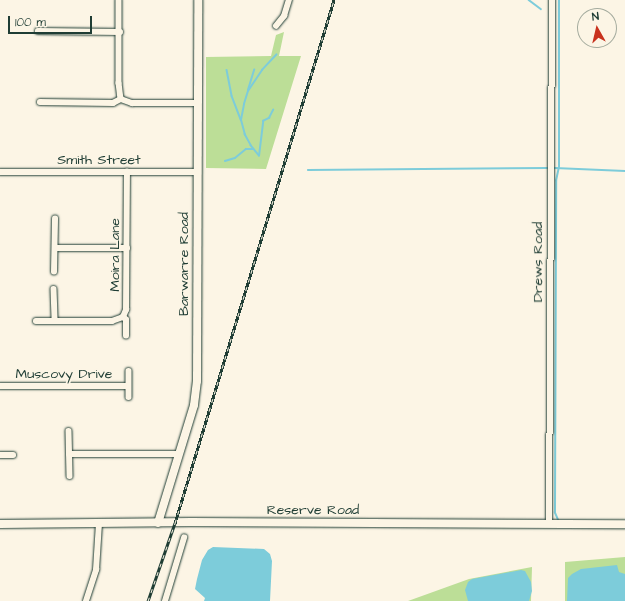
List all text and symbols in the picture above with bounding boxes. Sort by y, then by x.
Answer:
scale bar [10,8,94,34]
north arrow [577,8,617,48]
text: N [591,9,600,25]
text: 100 m [15,14,46,31]
street label: Smith Street [57,152,141,168]
street label: Barwarre Road [176,212,192,316]
street label: Moira Lane [107,218,123,292]
street label: Drews Road [530,222,546,302]
street label: Muscovy Drive [16,366,112,382]
street label: Reserve Road [267,502,359,518]

